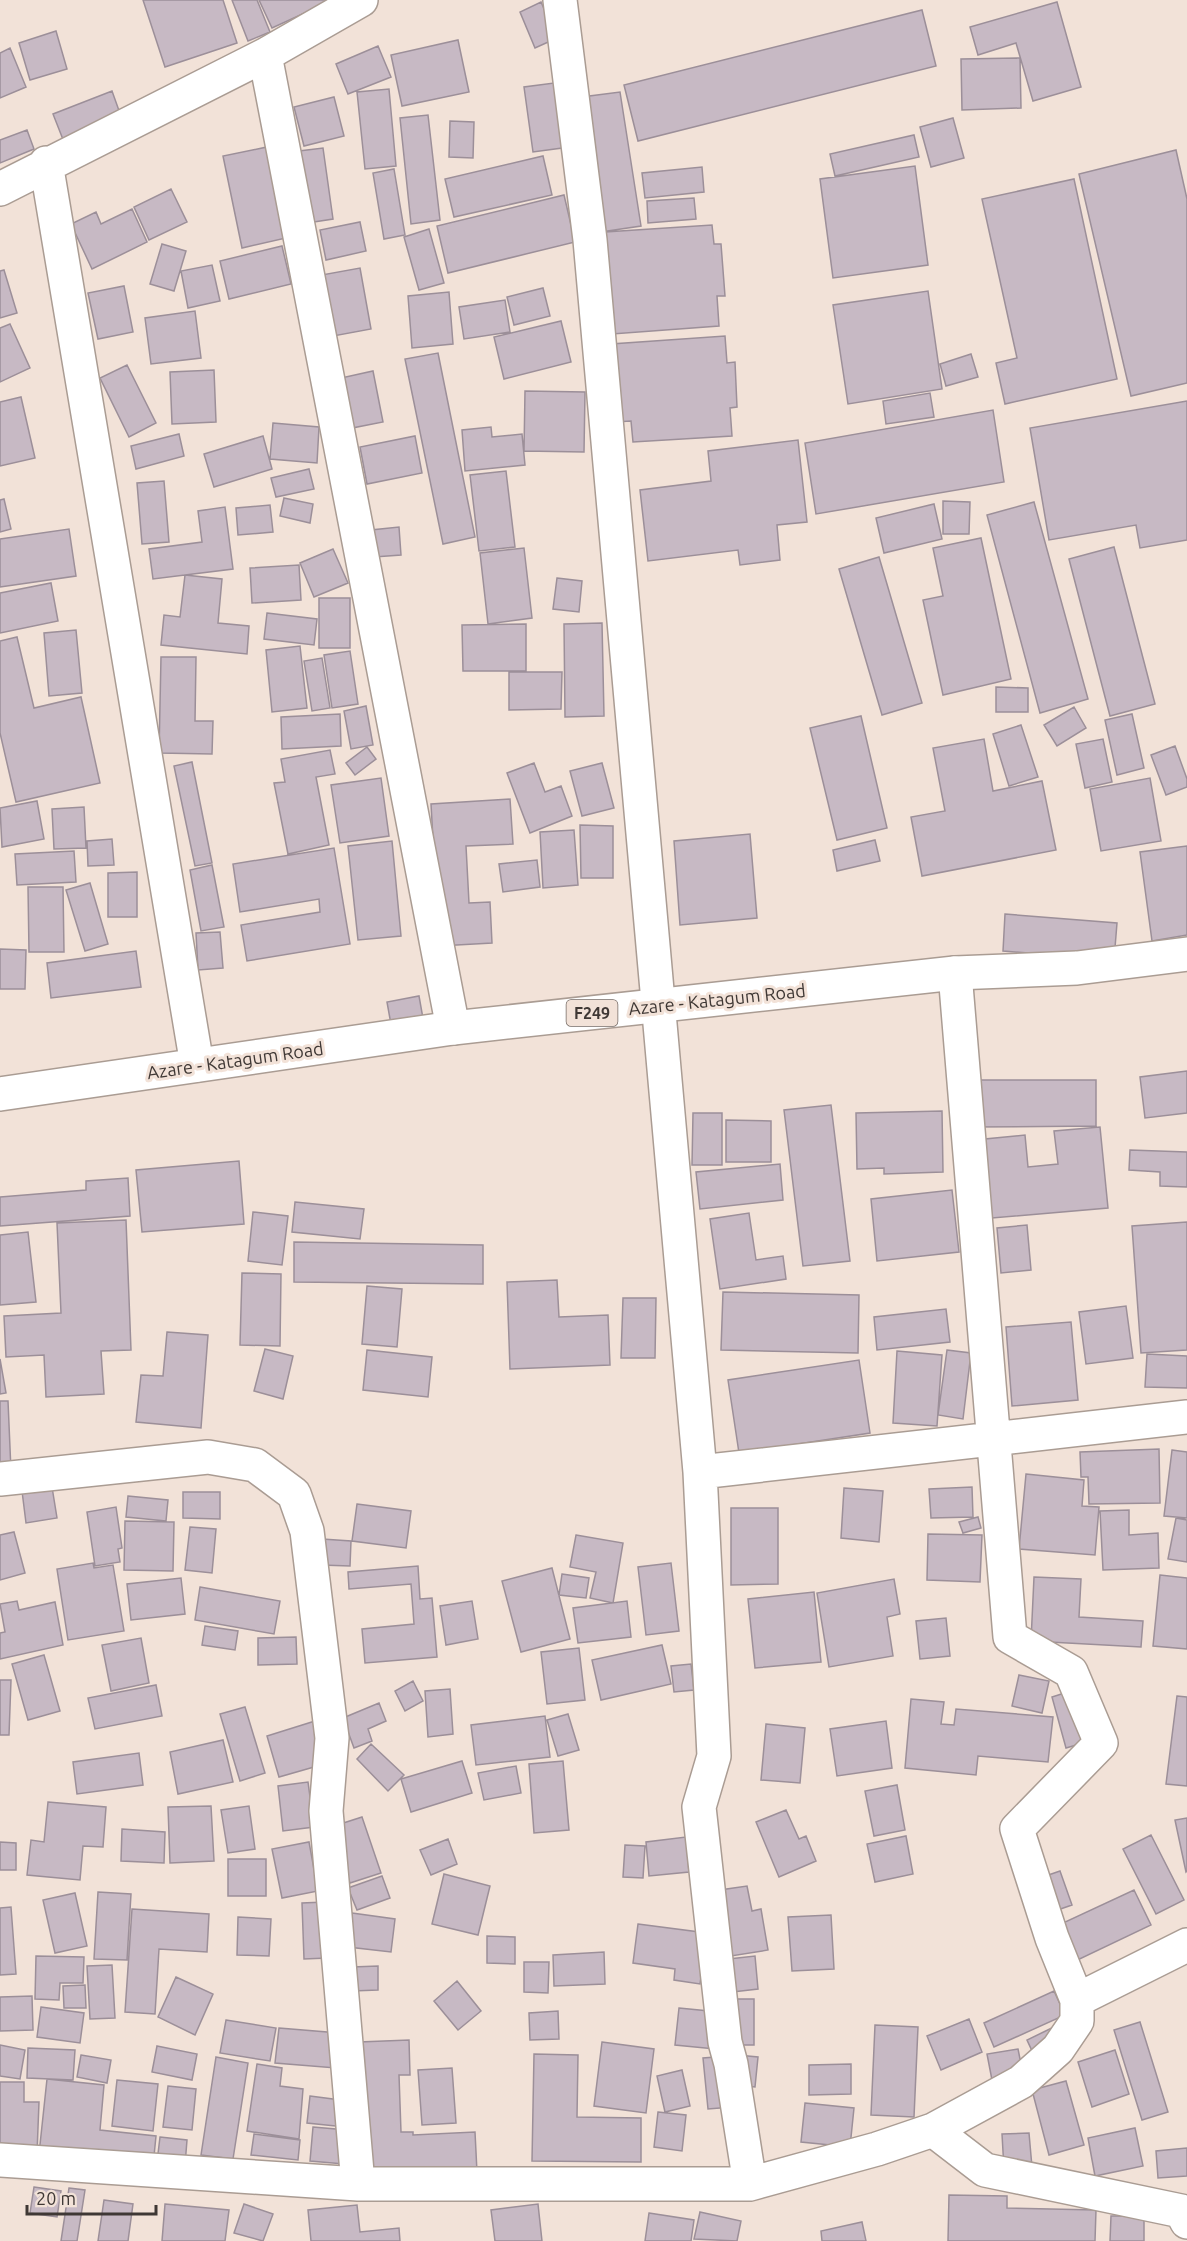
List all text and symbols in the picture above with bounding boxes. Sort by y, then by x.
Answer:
street label: Azare - Katagum Road [627,980,807,1018]
road number: F249 [566,1000,618,1026]
street label: Azare - Katagum Road [146,1038,324,1082]
scale bar [27,2178,156,2216]
text: 20 m [36,2188,76,2208]

